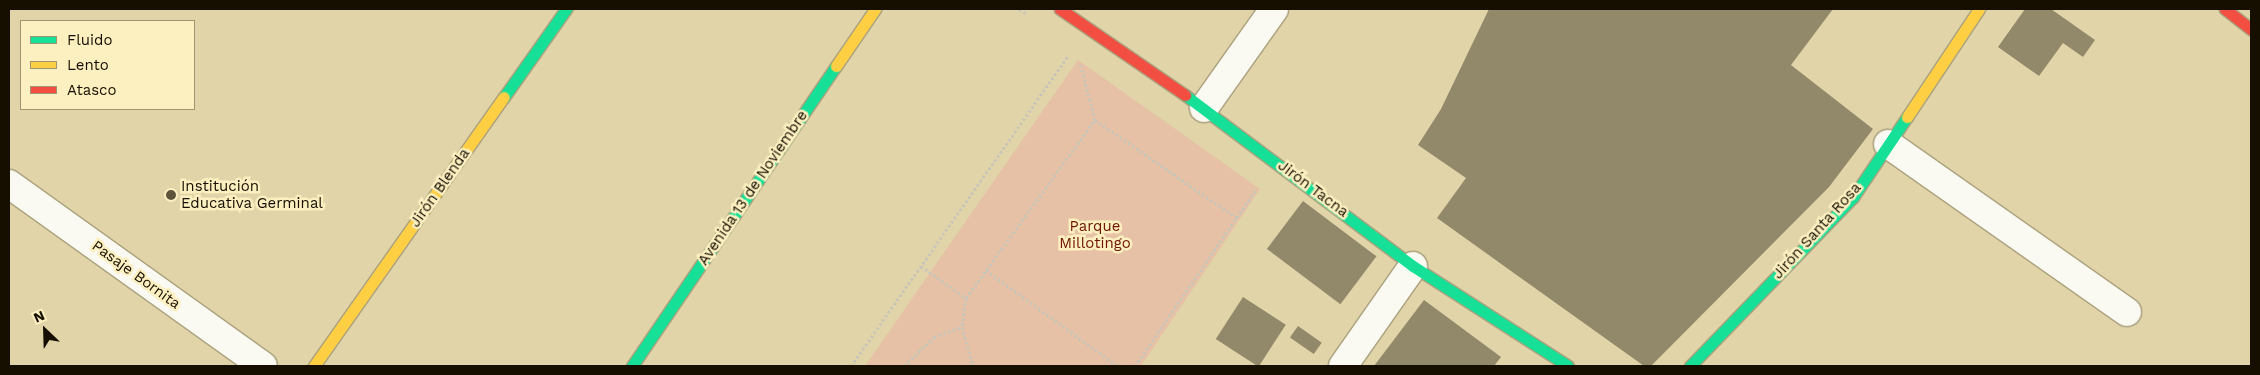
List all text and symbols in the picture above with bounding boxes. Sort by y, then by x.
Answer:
legend [20,20,195,110]
text: Fluido [67,31,112,49]
text: Lento [67,56,109,74]
text: Atasco [67,81,116,99]
street label: Avenida 13 de Noviembre [694,107,812,269]
street label: Jirón Blenda [406,145,474,231]
street label: Jirón Tacna [1274,157,1352,221]
place label: Institución Educativa Germinal [181,177,323,212]
street label: Jirón Santa Rosa [1769,179,1865,283]
marker: Institución Educativa Germinal [165,189,177,201]
park label: Parque Millotingo [1059,217,1131,252]
street label: Pasaje Bornita [88,237,184,313]
north arrow [20,305,70,355]
text: N [31,307,47,326]

